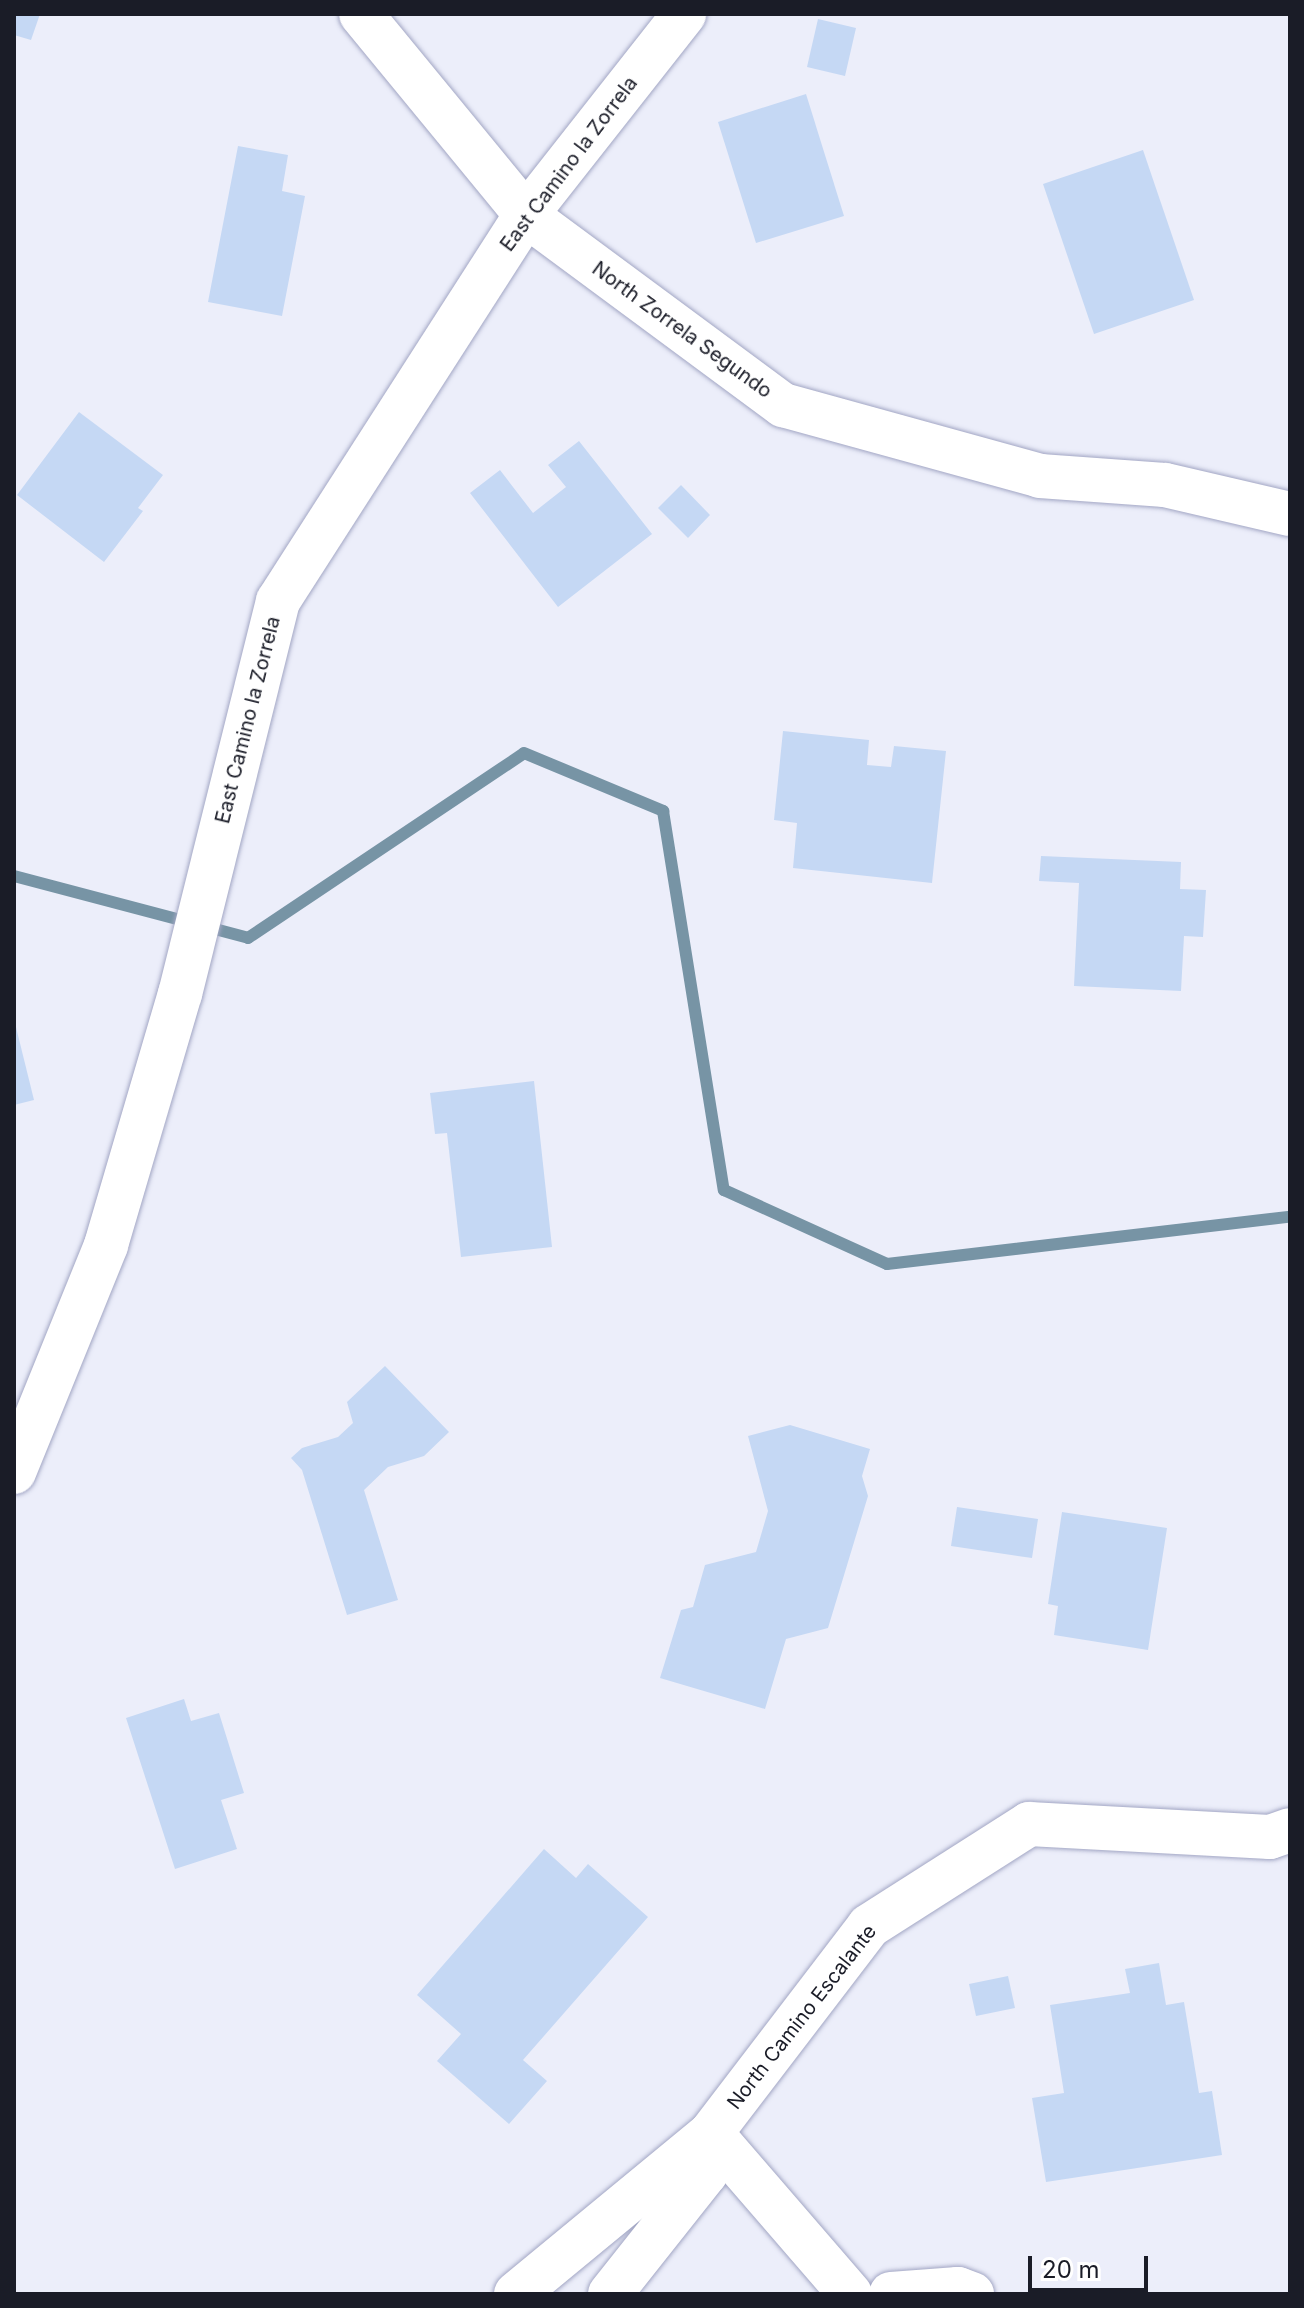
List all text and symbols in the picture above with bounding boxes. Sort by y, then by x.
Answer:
street label: East Camino la Zorrela [495,72,643,256]
street label: North Zorrela Segundo [587,257,777,403]
street label: East Camino la Zorrela [211,614,285,826]
street label: North Camino Escalante [722,1920,882,2114]
scale bar [1032,2240,1152,2290]
text: 20 m [1042,2255,1100,2284]

